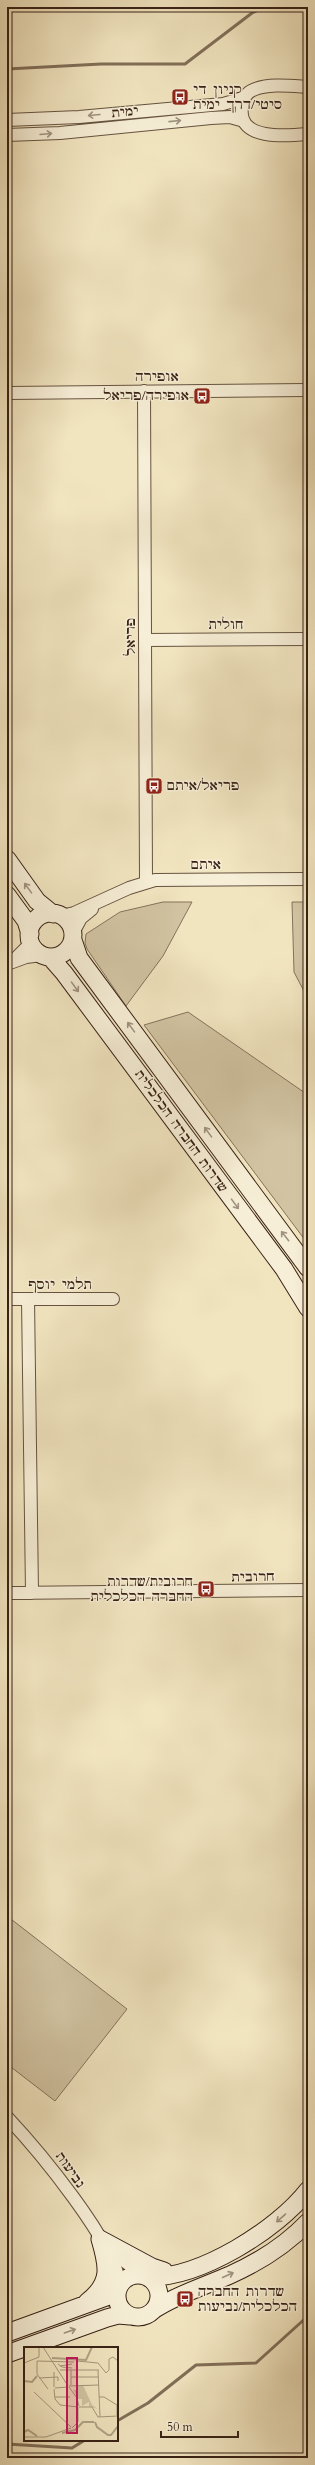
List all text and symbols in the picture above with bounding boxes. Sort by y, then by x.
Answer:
place label: קניון די סיטי/דרך ימית [193,81,282,114]
bus stop icon: קניון די סיטי/דרך ימית [170,87,190,107]
street label: ימית [111,102,139,122]
one-way arrow [88,112,101,119]
one-way arrow [168,118,181,125]
one-way arrow [39,130,52,137]
street label: אופירה [135,368,179,386]
bus stop icon: אופירה/פריאל [192,386,212,406]
place label: אופירה/פריאל [103,387,189,405]
street label: חולית [208,616,244,634]
street label: פריאל [122,618,140,656]
bus stop icon: פריאל/איתם [144,776,164,796]
place label: פריאל/איתם [167,777,239,795]
street label: איתם [191,856,221,874]
one-way arrow [24,883,32,894]
one-way arrow [71,981,79,992]
one-way arrow [126,1022,135,1033]
street label: שדרות החברה הכלכלית [130,1066,232,1196]
one-way arrow [203,1127,212,1138]
one-way arrow [231,1199,239,1210]
one-way arrow [281,1231,290,1242]
street label: תלמי יוסף [28,1276,92,1294]
street label: חרובית [231,1568,275,1586]
place label: חרובית/שדרות החברה הכלכלית [91,1573,193,1606]
bus stop icon: חרובית/שדרות החברה הכלכלית [196,1579,216,1599]
street label: נביעות [51,2148,89,2192]
one-way arrow [276,2214,286,2223]
one-way arrow [222,2271,234,2278]
place label: שדרות החברה הכלכלית/נביעות [198,2283,297,2316]
bus stop icon: שדרות החברה הכלכלית/נביעות [175,2289,195,2309]
one-way arrow [64,2327,76,2335]
inset map [24,2347,118,2441]
scale bar [161,2413,238,2439]
text: 50 m [167,2419,194,2435]

